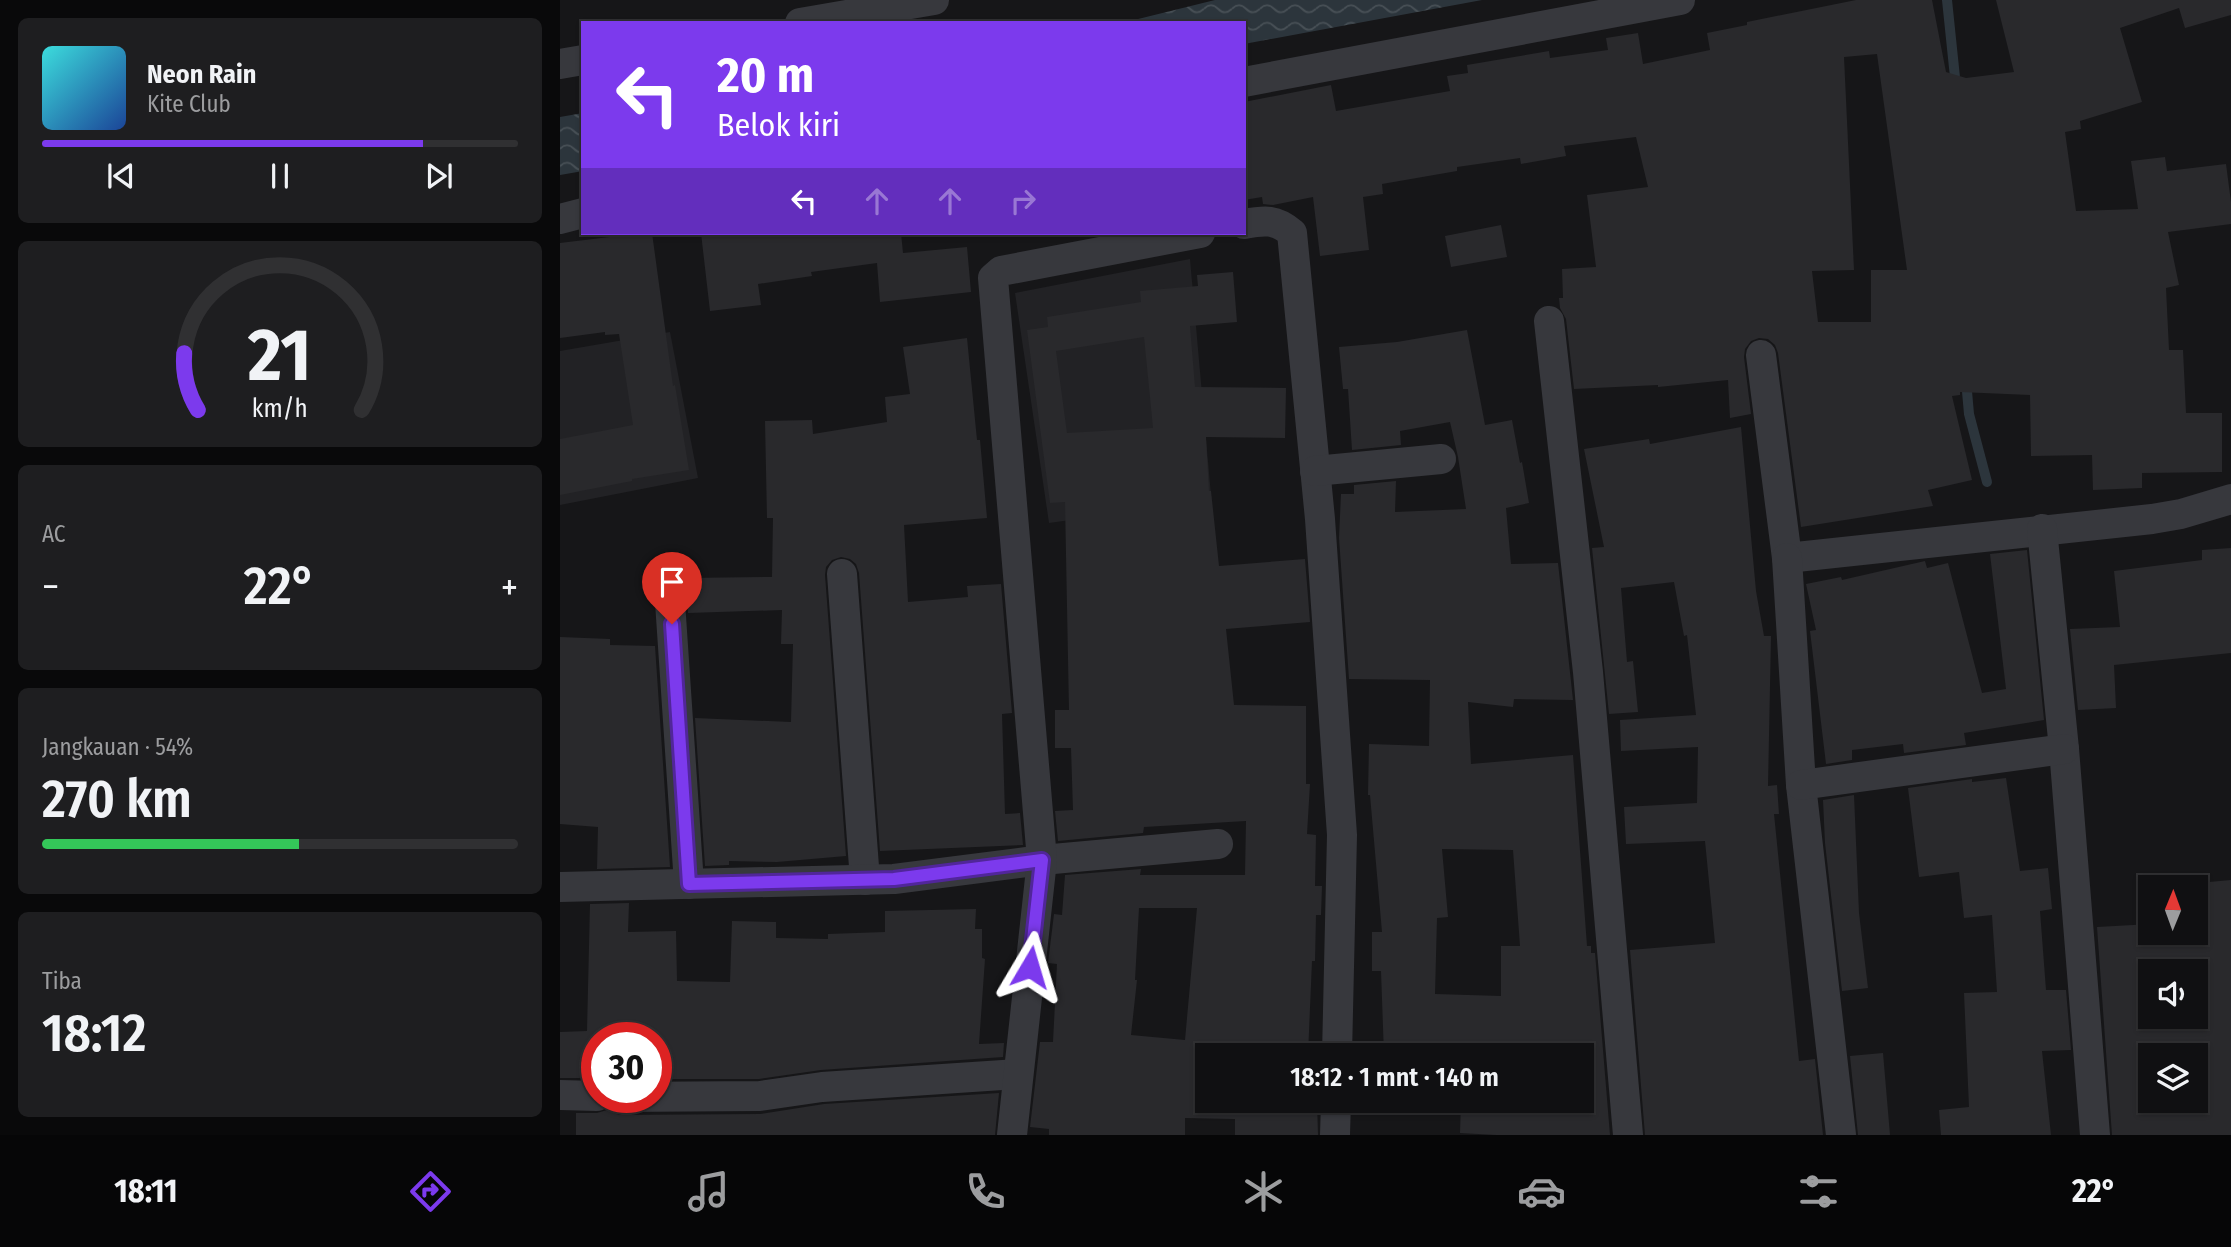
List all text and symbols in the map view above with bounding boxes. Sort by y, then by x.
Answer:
text: 20 m [717,46,814,105]
icon: left [602,49,693,140]
text: Neon Rain [147,59,256,90]
text: Kite Club [147,90,231,118]
text: Belok kiri [717,106,840,144]
icon: previous [102,157,140,195]
icon: pause [261,157,299,195]
icon: next [420,157,458,195]
icon: left [785,182,823,220]
icon: ahead [858,182,896,220]
icon: ahead [931,182,969,220]
icon: right [1004,182,1042,220]
text: 21 [247,313,312,400]
text: km/h [252,394,308,424]
text: AC [42,520,66,548]
pin [642,552,702,624]
text: 22° [244,555,316,618]
icon: arrive [653,563,691,601]
text: − [42,564,59,610]
text: + [501,564,518,610]
text: Jangkauan · 54% [42,733,193,761]
text: 270 km [42,768,192,831]
north arrow [2138,875,2208,945]
map controls [2138,875,2208,1113]
position arrow [993,930,1067,1004]
button: sound [2138,959,2208,1029]
text: Tiba [42,967,82,995]
text: 18:12 [42,1002,146,1065]
speed limit sign: 30 [581,1022,672,1113]
button: layers [2138,1043,2208,1113]
text: 18:12 · 1 mnt · 140 m [1290,1062,1499,1093]
icon: directions [406,1167,455,1216]
icon: music [684,1167,733,1216]
icon: phone [961,1167,1010,1216]
icon: climate [1239,1167,1288,1216]
icon: car [1517,1167,1566,1216]
icon: filters [1794,1167,1843,1216]
text: 18:11 [114,1172,177,1210]
text: 22° [2072,1172,2117,1210]

